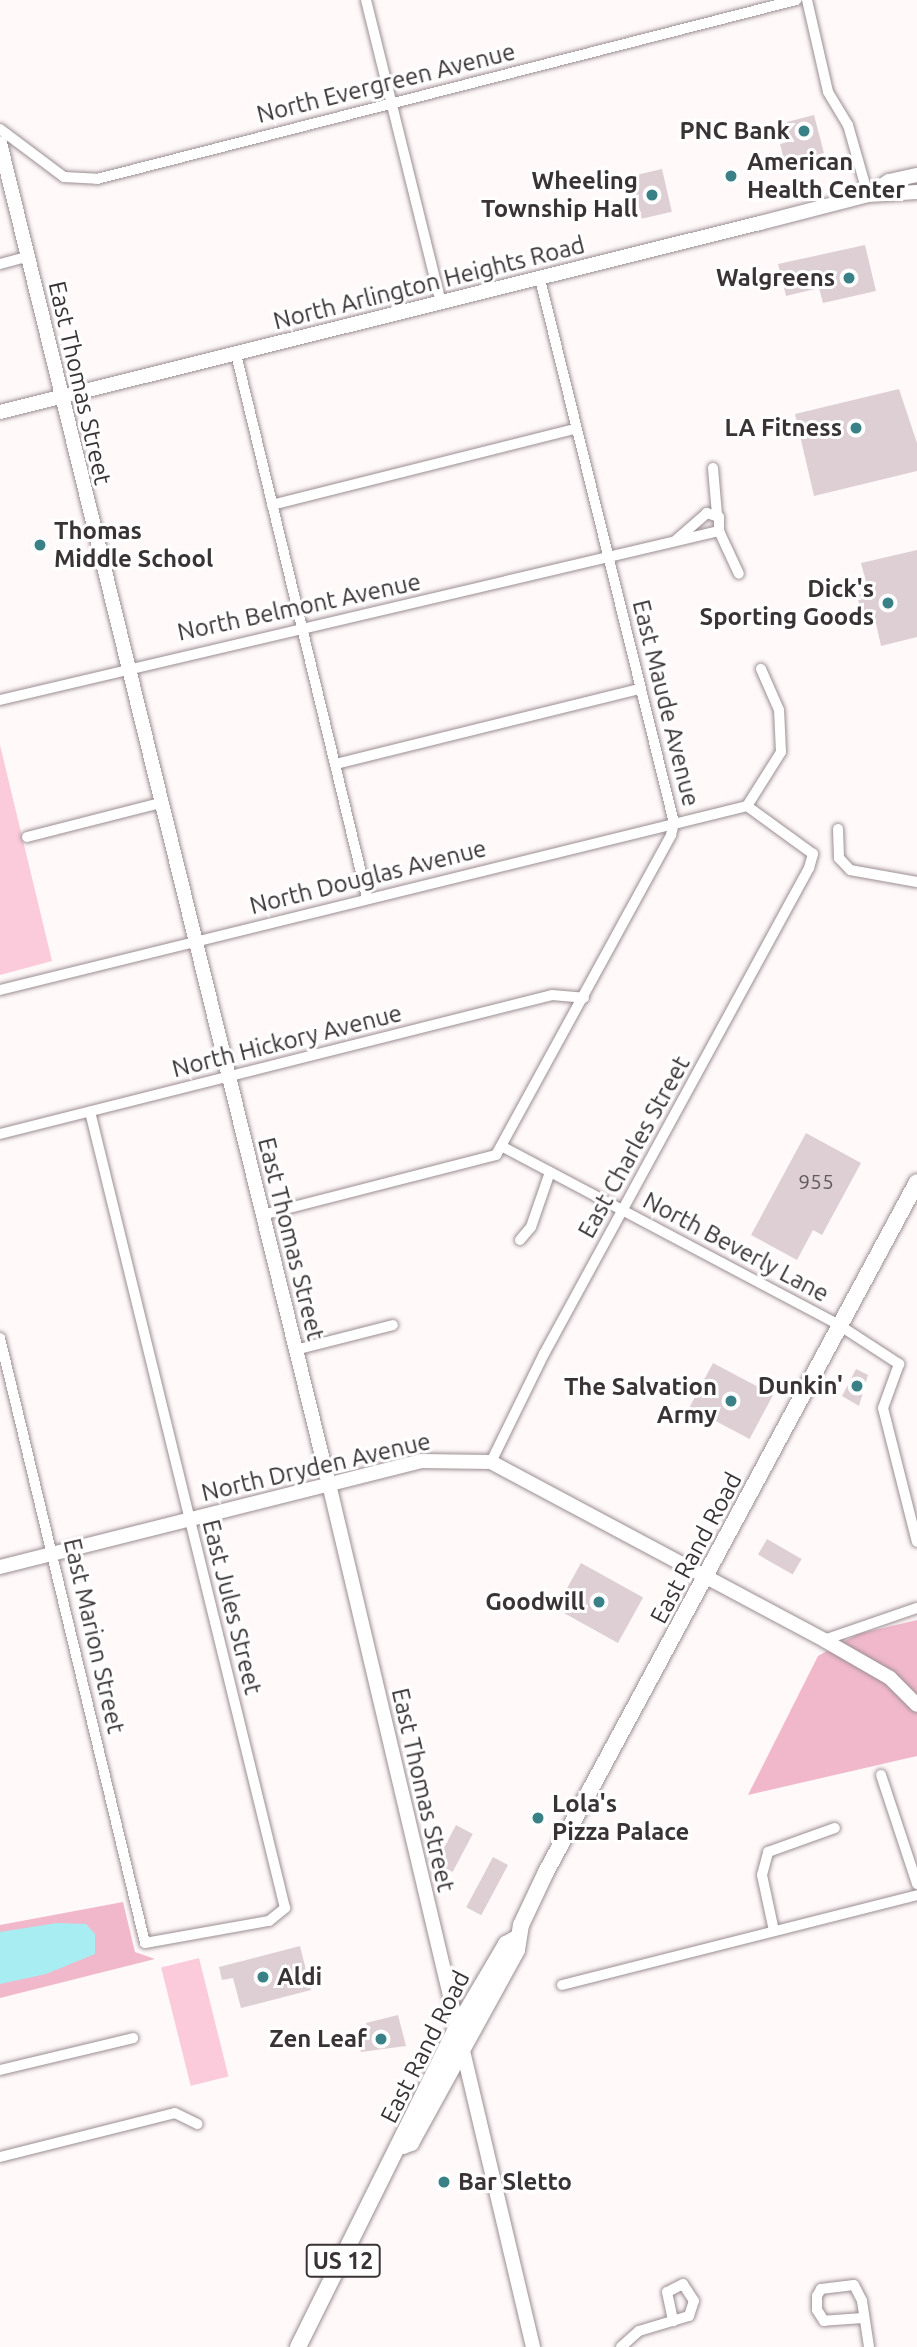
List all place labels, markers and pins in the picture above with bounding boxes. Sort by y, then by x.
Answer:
place label: PNC Bank [679,117,790,145]
marker: PNC Bank [796,123,812,139]
place label: American Health Center [747,148,905,204]
marker: American Health Center [721,166,741,186]
place label: Wheeling Township Hall [481,167,638,223]
marker: Wheeling Township Hall [644,187,660,203]
place label: Walgreens [716,264,835,292]
marker: Walgreens [841,270,857,286]
place label: LA Fitness [724,414,842,442]
marker: LA Fitness [848,420,864,436]
place label: Thomas Middle School [54,517,213,573]
marker: Thomas Middle School [32,537,48,553]
place label: Dick's Sporting Goods [700,575,874,631]
marker: Dick's Sporting Goods [880,595,896,611]
place label: Dunkin' [758,1372,843,1400]
place label: The Salvation Army [564,1373,717,1429]
marker: Dunkin' [849,1378,865,1394]
marker: The Salvation Army [723,1393,739,1409]
place label: Goodwill [485,1588,585,1616]
marker: Goodwill [591,1594,607,1610]
place label: Lola's Pizza Palace [552,1790,689,1846]
marker: Lola's Pizza Palace [530,1810,546,1826]
place label: Aldi [277,1963,322,1991]
marker: Aldi [255,1969,271,1985]
place label: Zen Leaf [269,2025,367,2053]
marker: Zen Leaf [373,2031,389,2047]
place label: Bar Sletto [458,2168,572,2196]
marker: Bar Sletto [436,2174,452,2190]

